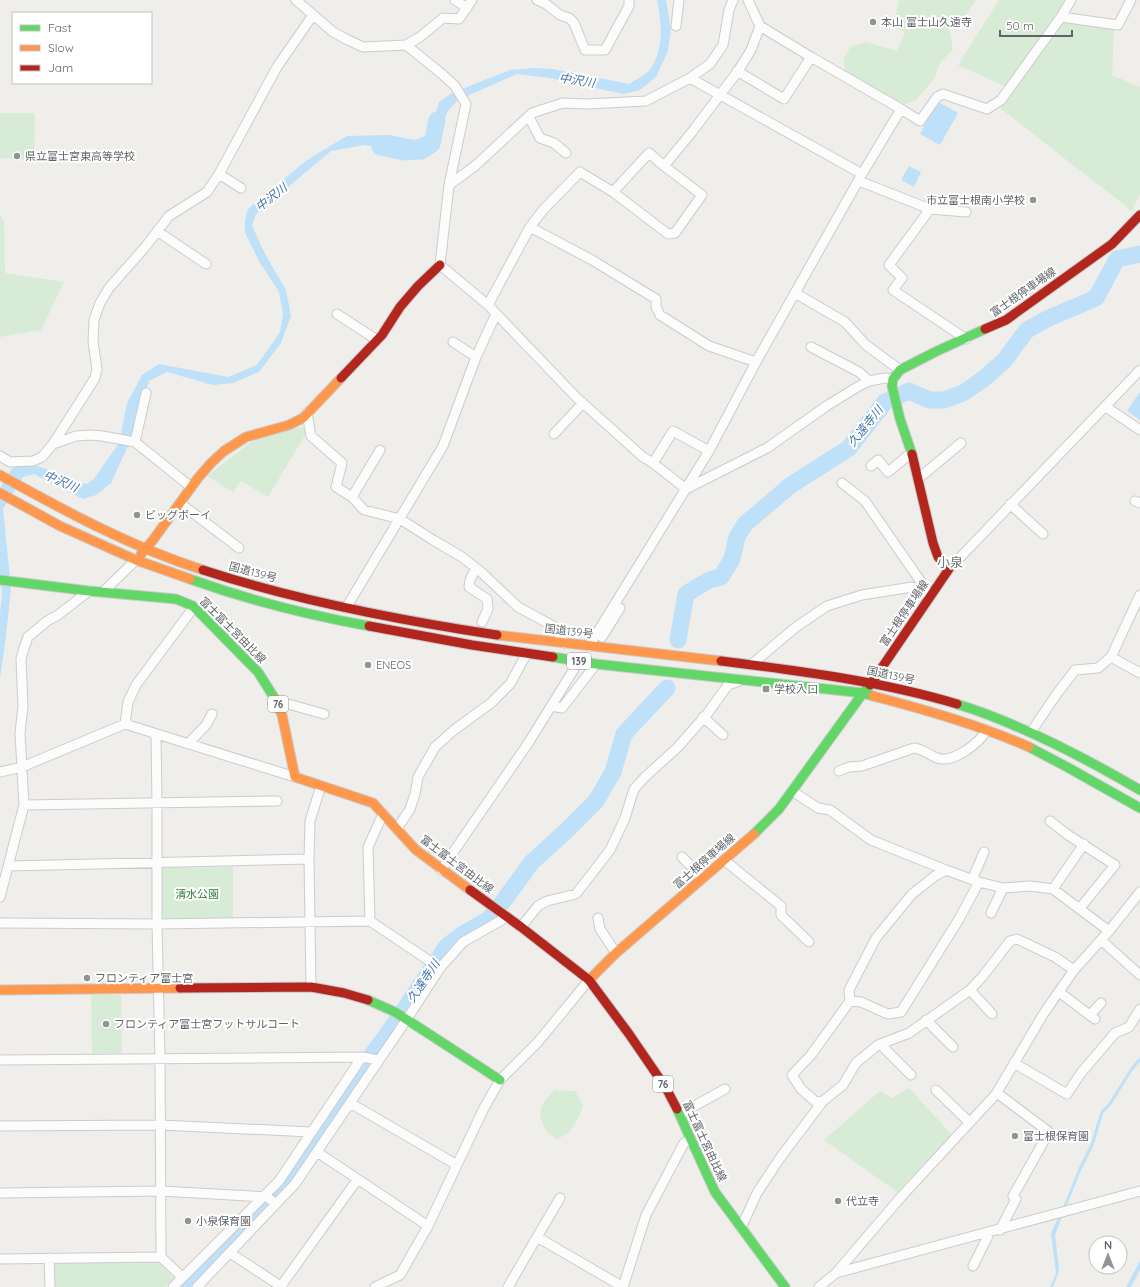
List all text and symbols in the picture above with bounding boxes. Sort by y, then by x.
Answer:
legend [12,12,152,84]
scale bar [1000,12,1072,38]
place label: 本山 富士山久遠寺 [881,15,972,29]
marker: 本山 富士山久遠寺 [868,17,878,27]
text: 50 m [1006,18,1034,33]
text: Fast [48,20,72,35]
text: Slow [48,40,74,55]
text: Jam [48,60,73,75]
water label: 中沢川 [558,70,598,91]
place label: 県立富士宮東高等学校 [25,149,135,163]
marker: 県立富士宮東高等学校 [12,151,22,161]
water label: 中沢川 [252,179,291,214]
place label: 市立富士根南小学校 [926,193,1025,207]
marker: 市立富士根南小学校 [1028,195,1038,205]
street label: 富士根停車場線 [987,264,1059,320]
water label: 久遠寺川 [844,401,887,449]
water label: 中沢川 [41,467,82,496]
place label: ビッグボーイ [145,508,211,522]
marker: ビッグボーイ [132,510,142,520]
district label: 小泉 [937,554,963,570]
street label: 国道139号 [228,559,278,585]
street label: 富士根停車場線 [877,577,931,649]
street label: 富士富士宮由比線 [197,594,269,666]
street label: 国道139号 [544,621,594,641]
road number: 139 [567,653,591,669]
place label: ENEOS [376,658,411,672]
marker: ENEOS [363,660,373,670]
street label: 国道139号 [866,663,916,687]
place label: 学校入口 [774,682,818,696]
marker: 学校入口 [761,684,771,694]
road number: 76 [268,696,288,712]
street label: 富士根停車場線 [670,830,738,892]
street label: 富士富士宮由比線 [418,832,496,896]
park label: 清水公園 [175,887,219,901]
water label: 久遠寺川 [403,955,444,1005]
place label: フロンティア富士宮 [95,971,193,985]
marker: フロンティア富士宮 [82,973,92,983]
place label: フロンティア富士宮フットサルコート [114,1017,300,1031]
marker: フロンティア富士宮フットサルコート [101,1019,111,1029]
road number: 76 [653,1076,673,1092]
street label: 富士富士宮由比線 [680,1098,730,1184]
place label: 富士根保育園 [1023,1129,1089,1143]
marker: 富士根保育園 [1010,1131,1020,1141]
place label: 代立寺 [846,1194,879,1208]
marker: 代立寺 [833,1196,843,1206]
place label: 小泉保育園 [196,1214,251,1228]
marker: 小泉保育園 [183,1216,193,1226]
north arrow [1088,1235,1128,1275]
text: N [1104,1238,1112,1252]

